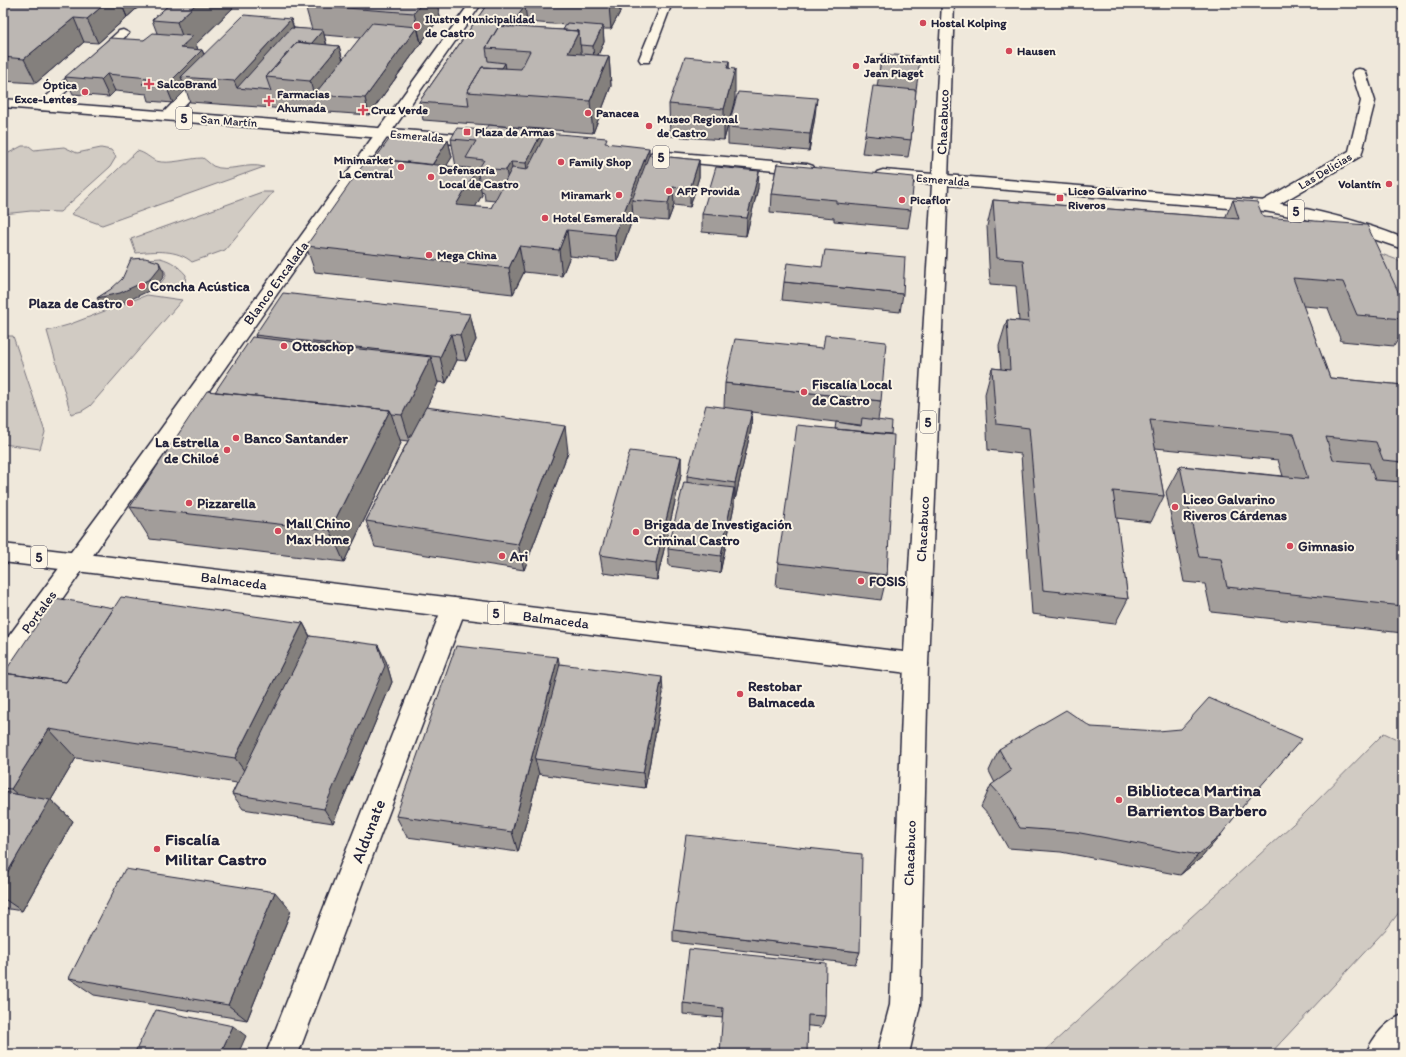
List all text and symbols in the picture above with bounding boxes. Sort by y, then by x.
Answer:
place label: Ilustre Municipalidad de Castro [425,12,535,40]
place label: Hostal Kolping [931,16,1007,31]
marker: Hostal Kolping [918,18,928,28]
marker: Ilustre Municipalidad de Castro [412,21,422,31]
place label: Hausen [1017,44,1056,58]
marker: Hausen [1004,46,1014,56]
place label: Jardin Infantil Jean Piaget [863,52,940,81]
marker: Jardin Infantil Jean Piaget [851,61,861,71]
place label: SalcoBrand [157,77,217,91]
place label: Óptica Exce-Lentes [14,78,78,106]
marker: SalcoBrand [144,79,154,89]
marker: Óptica Exce-Lentes [80,87,90,97]
place label: Farmacias Ahumada [276,87,330,115]
street label: Chacabuco [933,89,953,155]
marker: Farmacias Ahumada [264,96,274,106]
place label: Cruz Verde [371,103,428,117]
marker: Cruz Verde [358,105,368,115]
place label: Panacea [596,106,640,120]
road number: 5 [176,107,192,129]
marker: Panacea [583,108,593,118]
street label: San Martín [200,112,258,130]
place label: Museo Regional de Castro [657,112,738,140]
marker: Museo Regional de Castro [644,121,654,131]
place label: Plaza de Armas [475,125,555,139]
street label: Esmeralda [389,127,445,145]
marker: Plaza de Armas [462,127,472,137]
road number: 5 [653,146,669,168]
street label: Las Delicias [1296,150,1354,192]
place label: Minimarket La Central [334,153,394,181]
place label: Family Shop [569,155,631,170]
marker: Family Shop [556,157,566,167]
marker: Minimarket La Central [396,162,406,172]
place label: Defensoría Local de Castro [439,163,519,191]
street label: Esmeralda [915,171,971,189]
marker: Defensoría Local de Castro [426,172,436,182]
place label: Volantín [1338,177,1381,191]
marker: Volantín [1384,179,1394,189]
place label: AFP Provida [676,184,740,198]
place label: Liceo Galvarino Riveros [1068,184,1147,212]
marker: AFP Provida [664,186,674,196]
place label: Miramark [561,188,612,202]
marker: Miramark [614,190,624,200]
place label: Picaflor [910,193,950,207]
marker: Liceo Galvarino Riveros [1055,193,1065,203]
marker: Picaflor [897,195,907,205]
road number: 5 [1288,200,1304,222]
place label: Hotel Esmeralda [553,211,638,225]
marker: Hotel Esmeralda [540,213,550,223]
street label: Blanco Encalada [240,238,312,328]
place label: Mega China [437,248,498,263]
marker: Mega China [424,250,434,260]
place label: Concha Acústica [150,278,250,295]
marker: Concha Acústica [137,281,147,291]
place label: Plaza de Castro [28,295,122,312]
marker: Plaza de Castro [125,298,135,308]
place label: Ottoschop [292,338,354,355]
marker: Ottoschop [279,341,289,351]
place label: Fiscalía Local de Castro [812,376,893,409]
marker: Fiscalía Local de Castro [799,387,809,397]
road number: 5 [920,411,936,433]
place label: Banco Santander [244,430,348,447]
marker: Banco Santander [231,433,241,443]
place label: La Estrella de Chiloé [155,434,220,467]
marker: La Estrella de Chiloé [222,445,232,455]
place label: Liceo Galvarino Riveros Cárdenas [1183,491,1287,524]
place label: Pizzarella [197,495,257,512]
street label: Chacabuco [913,496,933,562]
marker: Pizzarella [184,498,194,508]
marker: Liceo Galvarino Riveros Cárdenas [1170,502,1180,512]
place label: Mall Chino Max Home [286,515,350,548]
place label: Brigada de Investigación Criminal Castro [644,516,792,549]
marker: Mall Chino Max Home [273,526,283,536]
marker: Brigada de Investigación Criminal Castro [631,527,641,537]
place label: Gimnasio [1298,538,1354,555]
marker: Gimnasio [1285,541,1295,551]
road number: 5 [31,546,47,568]
place label: Ari [509,548,528,565]
marker: Ari [497,551,507,561]
street label: Balmaceda [200,568,269,594]
place label: FOSIS [869,573,906,590]
marker: FOSIS [856,576,866,586]
street label: Portales [18,587,60,637]
road number: 5 [488,602,504,624]
street label: Balmaceda [522,607,591,633]
place label: Restobar Balmaceda [748,678,815,711]
marker: Restobar Balmaceda [735,689,745,699]
place label: Biblioteca Martina Barrientos Barbero [1127,780,1267,820]
marker: Biblioteca Martina Barrientos Barbero [1114,795,1124,805]
street label: Aldunate [347,796,389,866]
street label: Chacabuco [900,820,920,886]
place label: Fiscalía Militar Castro [165,829,267,869]
marker: Fiscalía Militar Castro [152,844,162,854]

